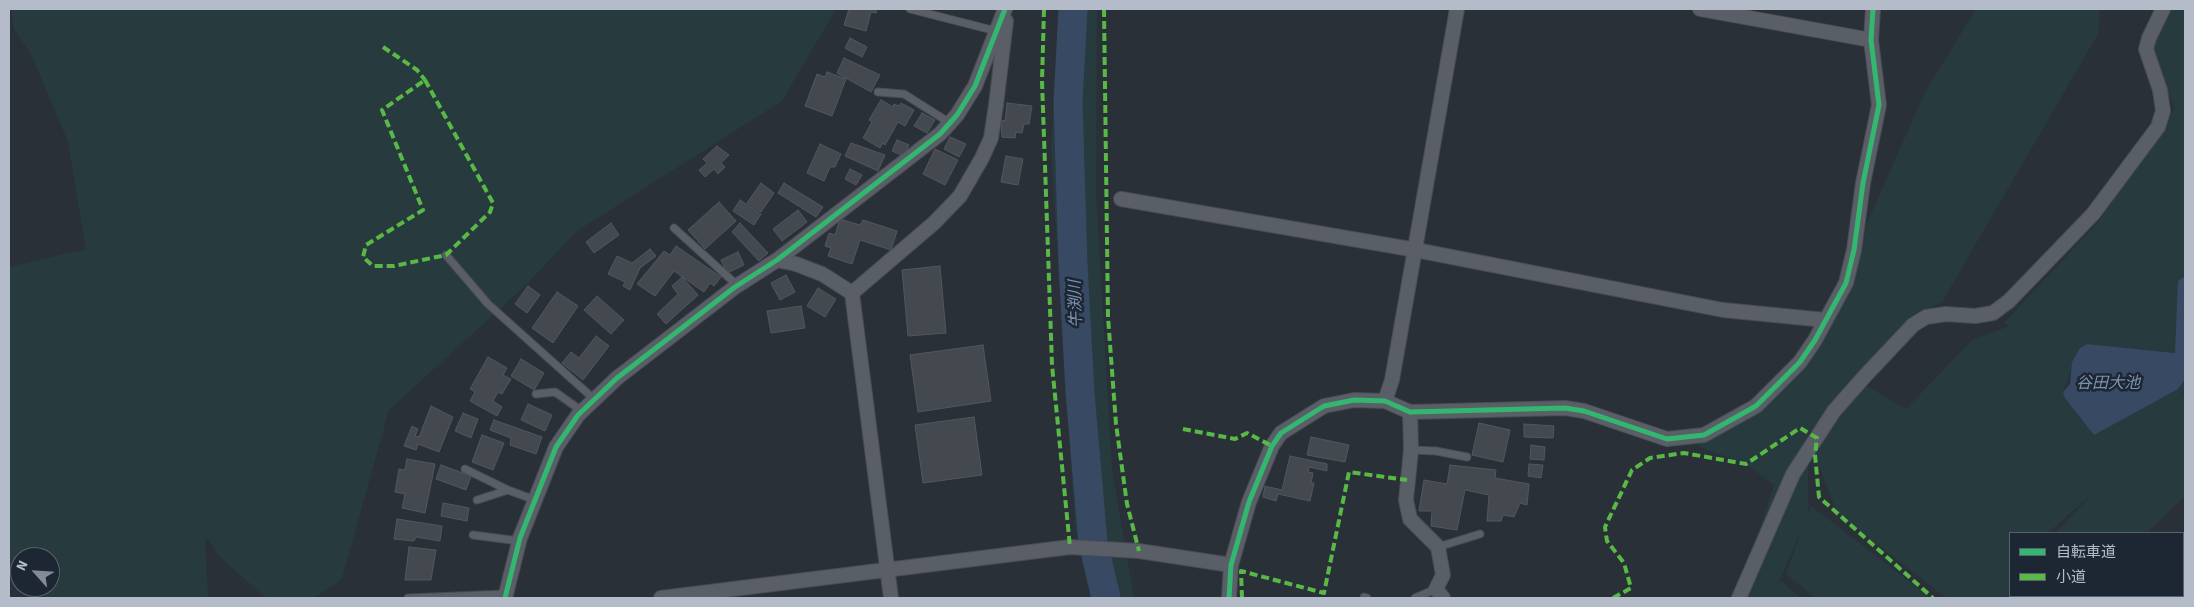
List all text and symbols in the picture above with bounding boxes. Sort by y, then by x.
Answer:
water label: 牛渕川 [1067,280,1087,328]
water label: 谷田大池 [2076,374,2140,394]
legend [2009,532,2184,597]
text: 自転車道 [2056,542,2116,563]
north arrow [10,547,60,597]
text: N [11,557,33,574]
text: 小道 [2056,567,2086,588]

